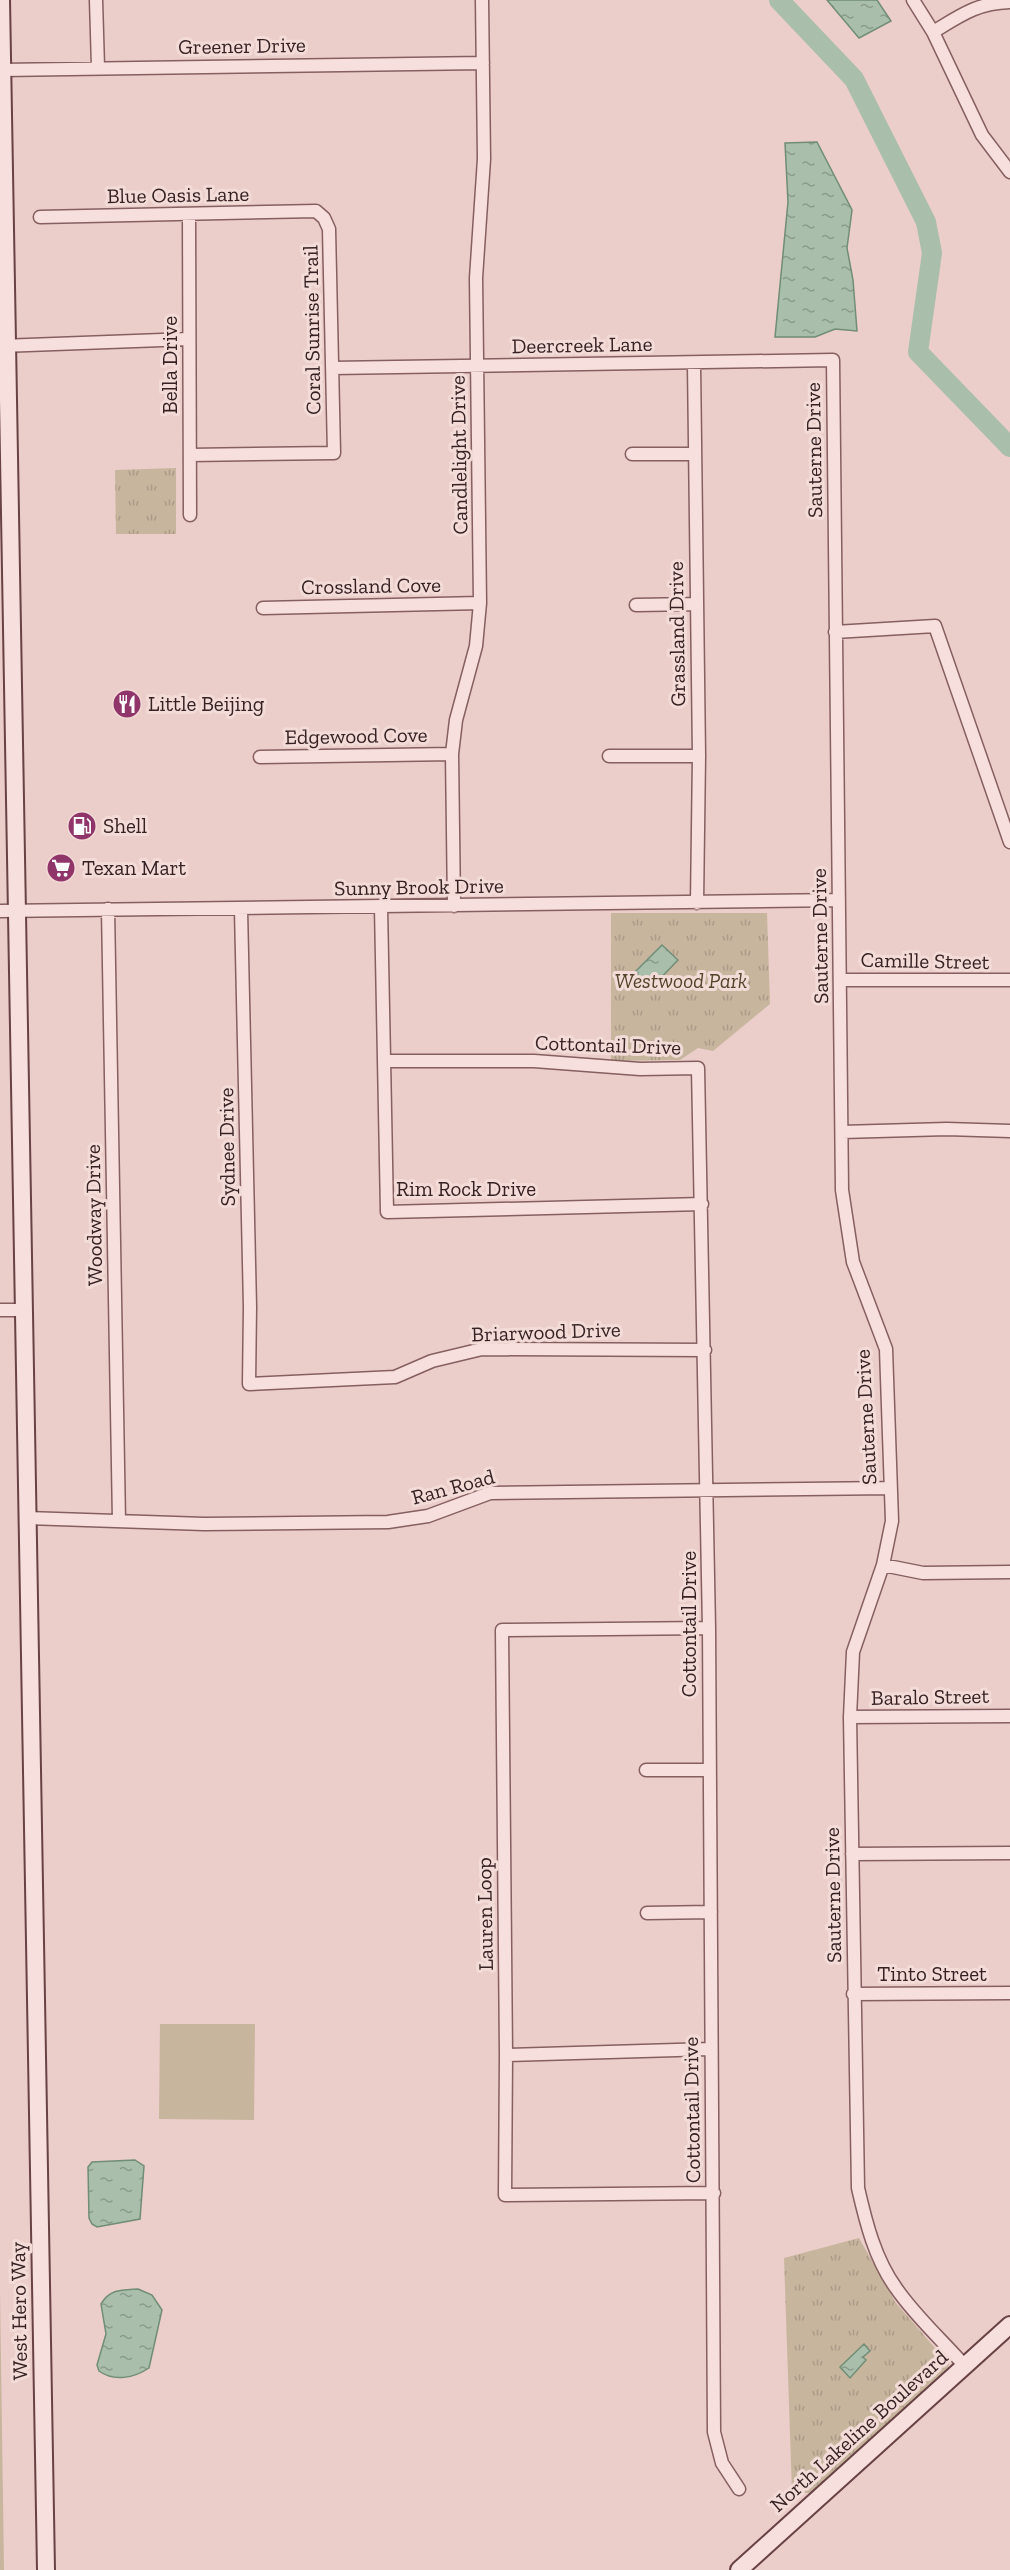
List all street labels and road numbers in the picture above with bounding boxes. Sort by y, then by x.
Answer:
street label: Greener Drive [178,32,306,59]
street label: Blue Oasis Lane [107,181,250,208]
street label: Coral Sunrise Trail [298,244,325,415]
street label: Bella Drive [157,316,182,414]
street label: Deercreek Lane [511,331,653,358]
street label: Candlelight Drive [445,375,472,535]
street label: Sauterne Drive [800,382,827,518]
street label: Grassland Drive [663,561,690,707]
street label: Crossland Cove [301,572,441,599]
street label: Edgewood Cove [284,722,428,749]
street label: Sauterne Drive [806,868,833,1004]
street label: Sunny Brook Drive [334,873,504,900]
street label: Camille Street [860,947,990,974]
street label: Cottontail Drive [534,1029,682,1060]
street label: Sydnee Drive [213,1087,240,1207]
street label: Woodway Drive [80,1144,107,1286]
street label: Rim Rock Drive [396,1176,536,1201]
street label: Briarwood Drive [471,1316,621,1347]
street label: Sauterne Drive [849,1348,882,1485]
street label: Ran Road [409,1463,498,1510]
street label: Cottontail Drive [676,1551,701,1697]
street label: Baralo Street [871,1683,990,1710]
street label: Sauterne Drive [819,1827,846,1963]
street label: Lauren Loop [471,1857,498,1971]
street label: Tinto Street [877,1961,987,1986]
street label: Cottontail Drive [678,2037,705,2183]
street label: West Hero Way [5,2241,32,2380]
street label: North Lakeline Boulevard [765,2344,953,2517]

